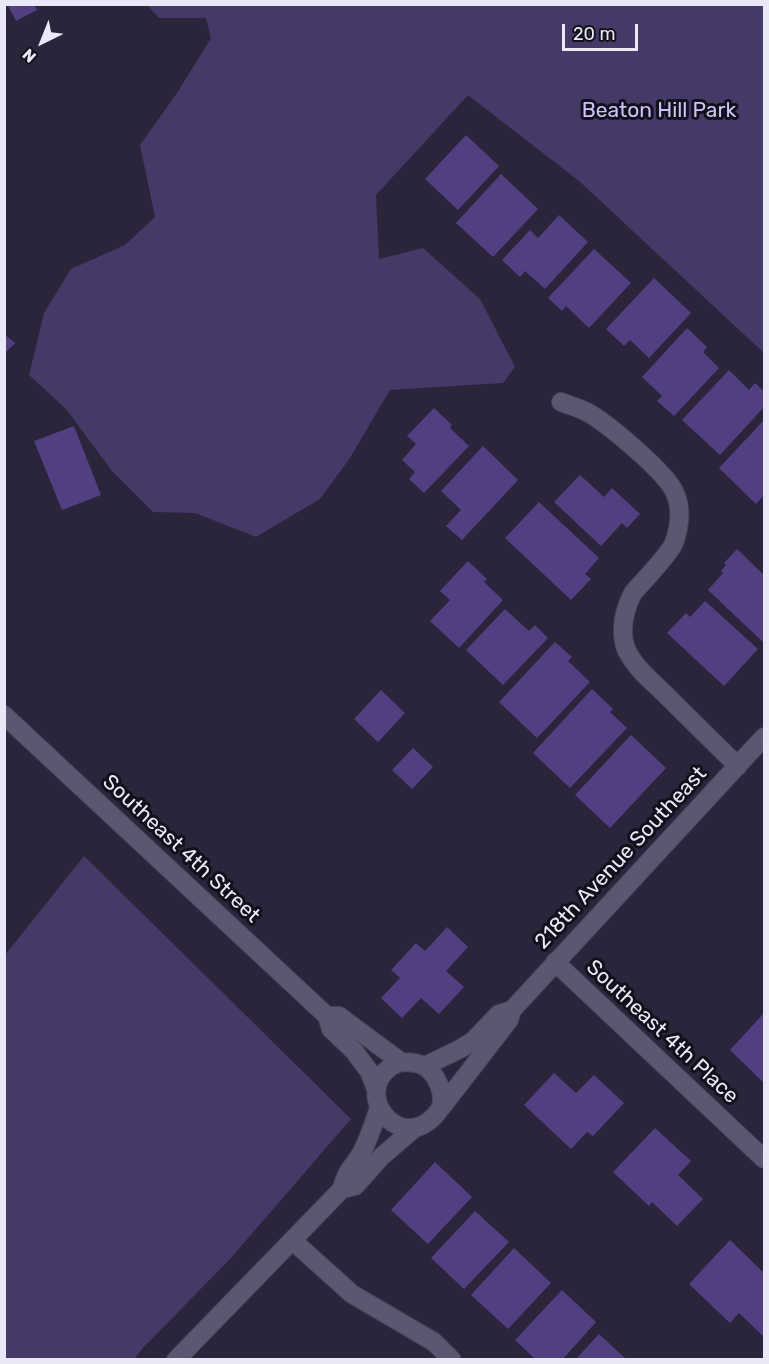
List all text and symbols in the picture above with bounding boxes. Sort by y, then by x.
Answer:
north arrow [12,12,72,72]
scale bar [565,12,642,50]
text: 20 m [573,23,615,45]
text: N [19,45,40,66]
park label: Beaton Hill Park [582,98,736,124]
street label: 218th Avenue Southeast [530,761,712,955]
street label: Southeast 4th Street [97,770,265,928]
street label: Southeast 4th Place [581,955,743,1109]

